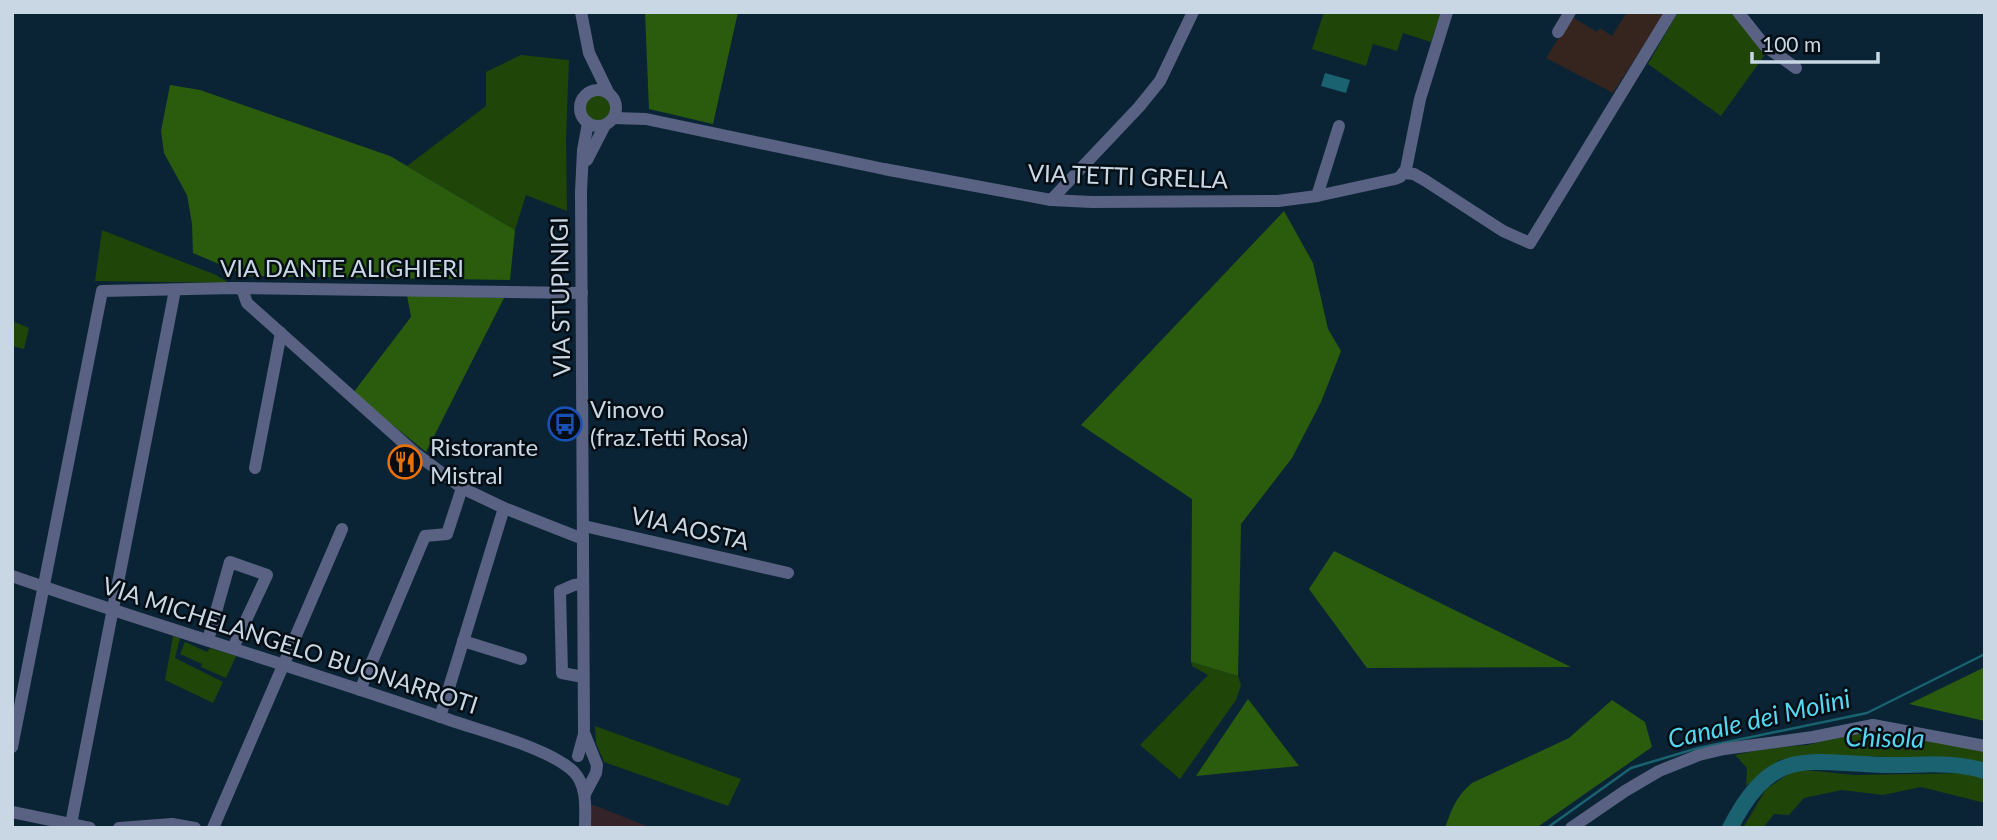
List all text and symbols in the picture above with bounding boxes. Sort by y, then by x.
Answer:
scale bar [1752,21,1878,65]
text: 100 m [1762,31,1821,56]
street label: VIA TETTI GRELLA [1027,158,1229,194]
street label: VIA STUPINIGI [544,217,575,377]
street label: VIA DANTE ALIGHIERI [220,253,464,282]
place label: Vinovo (fraz.Tetti Rosa) [590,394,748,451]
bus stop icon: Vinovo (fraz.Tetti Rosa) [546,405,584,443]
place label: Ristorante Mistral [430,432,538,489]
restaurant icon: Ristorante Mistral [386,443,424,481]
street label: VIA AOSTA [628,500,753,555]
street label: VIA MICHELANGELO BUONARROTI [99,570,482,719]
water label: Canale dei Molini [1664,681,1853,755]
water label: Chisola [1845,720,1925,754]

